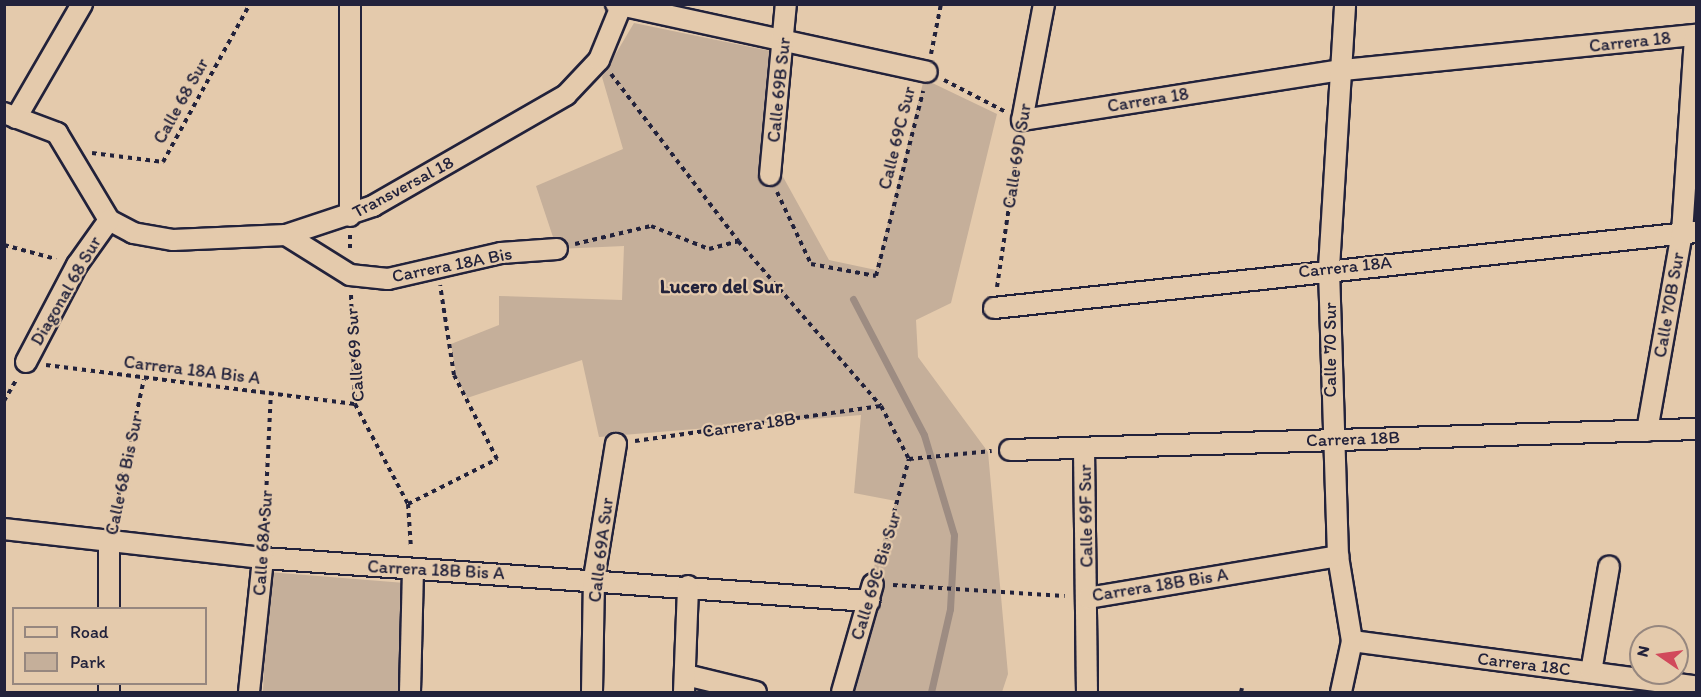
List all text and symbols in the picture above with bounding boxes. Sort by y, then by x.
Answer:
street label: Carrera 18 [1588,27,1672,57]
street label: Calle 69B Sur [763,36,795,144]
street label: Calle 68 Sur [149,54,213,148]
street label: Carrera 18 [1106,83,1190,117]
street label: Calle 69C Sur [874,84,920,192]
street label: Calle 69D Sur [998,102,1036,210]
street label: Transversal 18 [349,151,457,223]
street label: Diagonal 68 Sur [26,233,106,349]
street label: Carrera 18A Bis [390,243,514,287]
street label: Carrera 18A [1297,251,1393,283]
street label: Calle 70B Sur [1649,251,1689,359]
district label: Lucero del Sur [660,274,782,298]
street label: Calle 70 Sur [1319,302,1341,398]
street label: Calle 69 Sur [341,307,369,403]
street label: Carrera 18A Bis A [122,351,262,389]
street label: Carrera 18B [701,408,797,442]
street label: Calle 68 Bis Sur [101,413,147,537]
street label: Carrera 18B [1306,427,1400,451]
street label: Calle 69F Sur [1074,464,1098,568]
street label: Calle 68A Sur [249,489,277,597]
street label: Calle 69A Sur [584,496,618,604]
street label: Calle 69C Bis Sur [846,509,906,643]
street label: Carrera 18B Bis A [367,556,505,584]
street label: Carrera 18B Bis A [1090,564,1230,606]
legend [12,607,207,685]
text: Road [70,621,109,643]
north arrow [1629,625,1689,685]
text: N [1632,644,1653,659]
street label: Carrera 18C [1476,648,1572,680]
text: Park [70,651,105,673]

